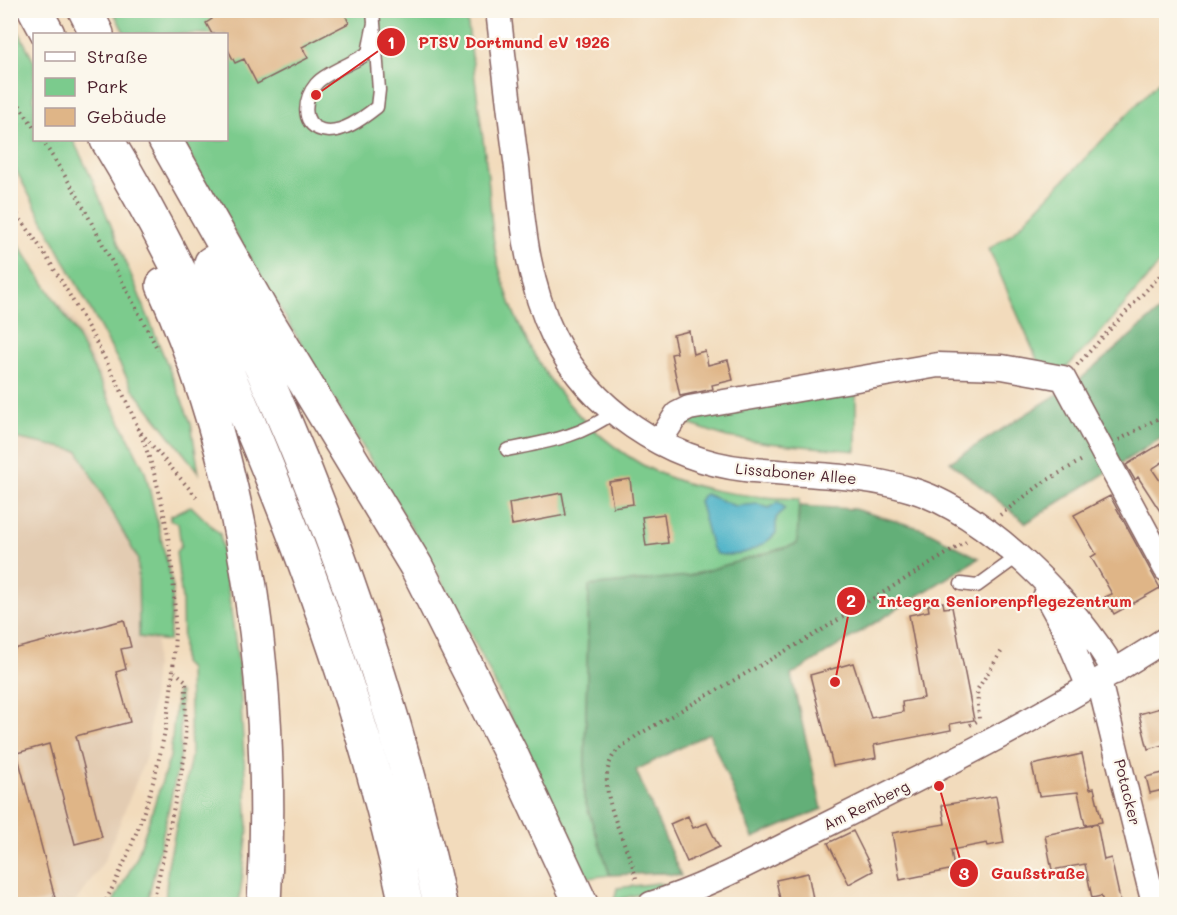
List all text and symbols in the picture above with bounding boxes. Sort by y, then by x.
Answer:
callout: PTSV Dortmund eV 1926 [376,25,622,59]
text: 1 [387,30,395,54]
text: PTSV Dortmund eV 1926 [418,31,610,52]
legend [33,33,228,141]
text: Straße [87,44,148,68]
text: Park [87,74,128,98]
text: Gebäude [87,104,167,128]
street label: Lissaboner Allee [735,458,857,488]
callout: Integra Seniorenpflegezentrum [836,584,1143,618]
text: 2 [846,588,856,612]
text: Integra Seniorenpflegezentrum [878,590,1132,611]
street label: Potacker [1110,757,1146,827]
street label: Am Remberg [820,775,912,834]
callout: Gaußstraße [949,856,1097,890]
text: 3 [959,861,970,885]
text: Gaußstraße [991,862,1085,883]

